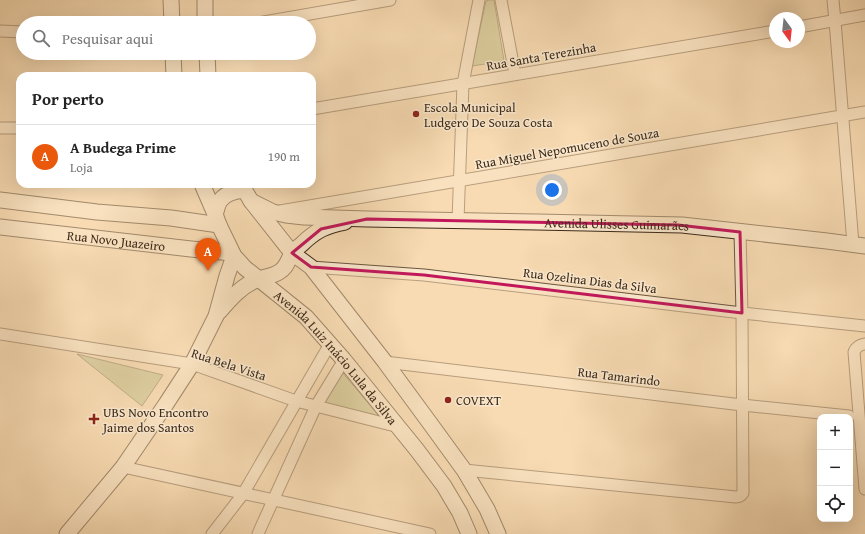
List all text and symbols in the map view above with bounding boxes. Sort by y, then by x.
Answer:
north arrow [769,12,805,48]
search box [16,16,316,60]
icon: search [30,27,52,49]
text: Pesquisar aqui [62,28,153,49]
street label: Rua Santa Terezinha [485,37,598,75]
text: Por perto [32,86,104,111]
place label: Escola Municipal Ludgero De Souza Costa [424,98,554,132]
marker: Escola Municipal Ludgero De Souza Costa [411,109,421,119]
street label: Rua Miguel Nepomuceno de Souza [474,123,661,174]
text: A Budega Prime [70,137,176,158]
text: A [41,147,49,166]
text: 190 m [268,147,300,166]
text: Loja [70,158,93,177]
your location [542,180,562,200]
street label: Avenida Ulisses Guimarães [544,213,690,236]
street label: Rua Novo Juazeiro [66,226,167,256]
pin: A [195,238,221,271]
street label: Rua Ozelina Dias da Silva [522,263,659,298]
street label: Avenida Luiz Inácio Lula da Silva [270,286,402,430]
street label: Rua Bela Vista [189,343,270,386]
street label: Rua Tamarindo [577,362,662,391]
place label: COVEXT [456,391,502,410]
marker: COVEXT [443,395,453,405]
place label: UBS Novo Encontro Jaime dos Santos [101,403,209,437]
marker: UBS Novo Encontro Jaime dos Santos [88,413,100,425]
map controls [817,414,853,522]
button: + [817,414,853,450]
button: − [817,450,853,486]
button: locate [817,486,853,522]

